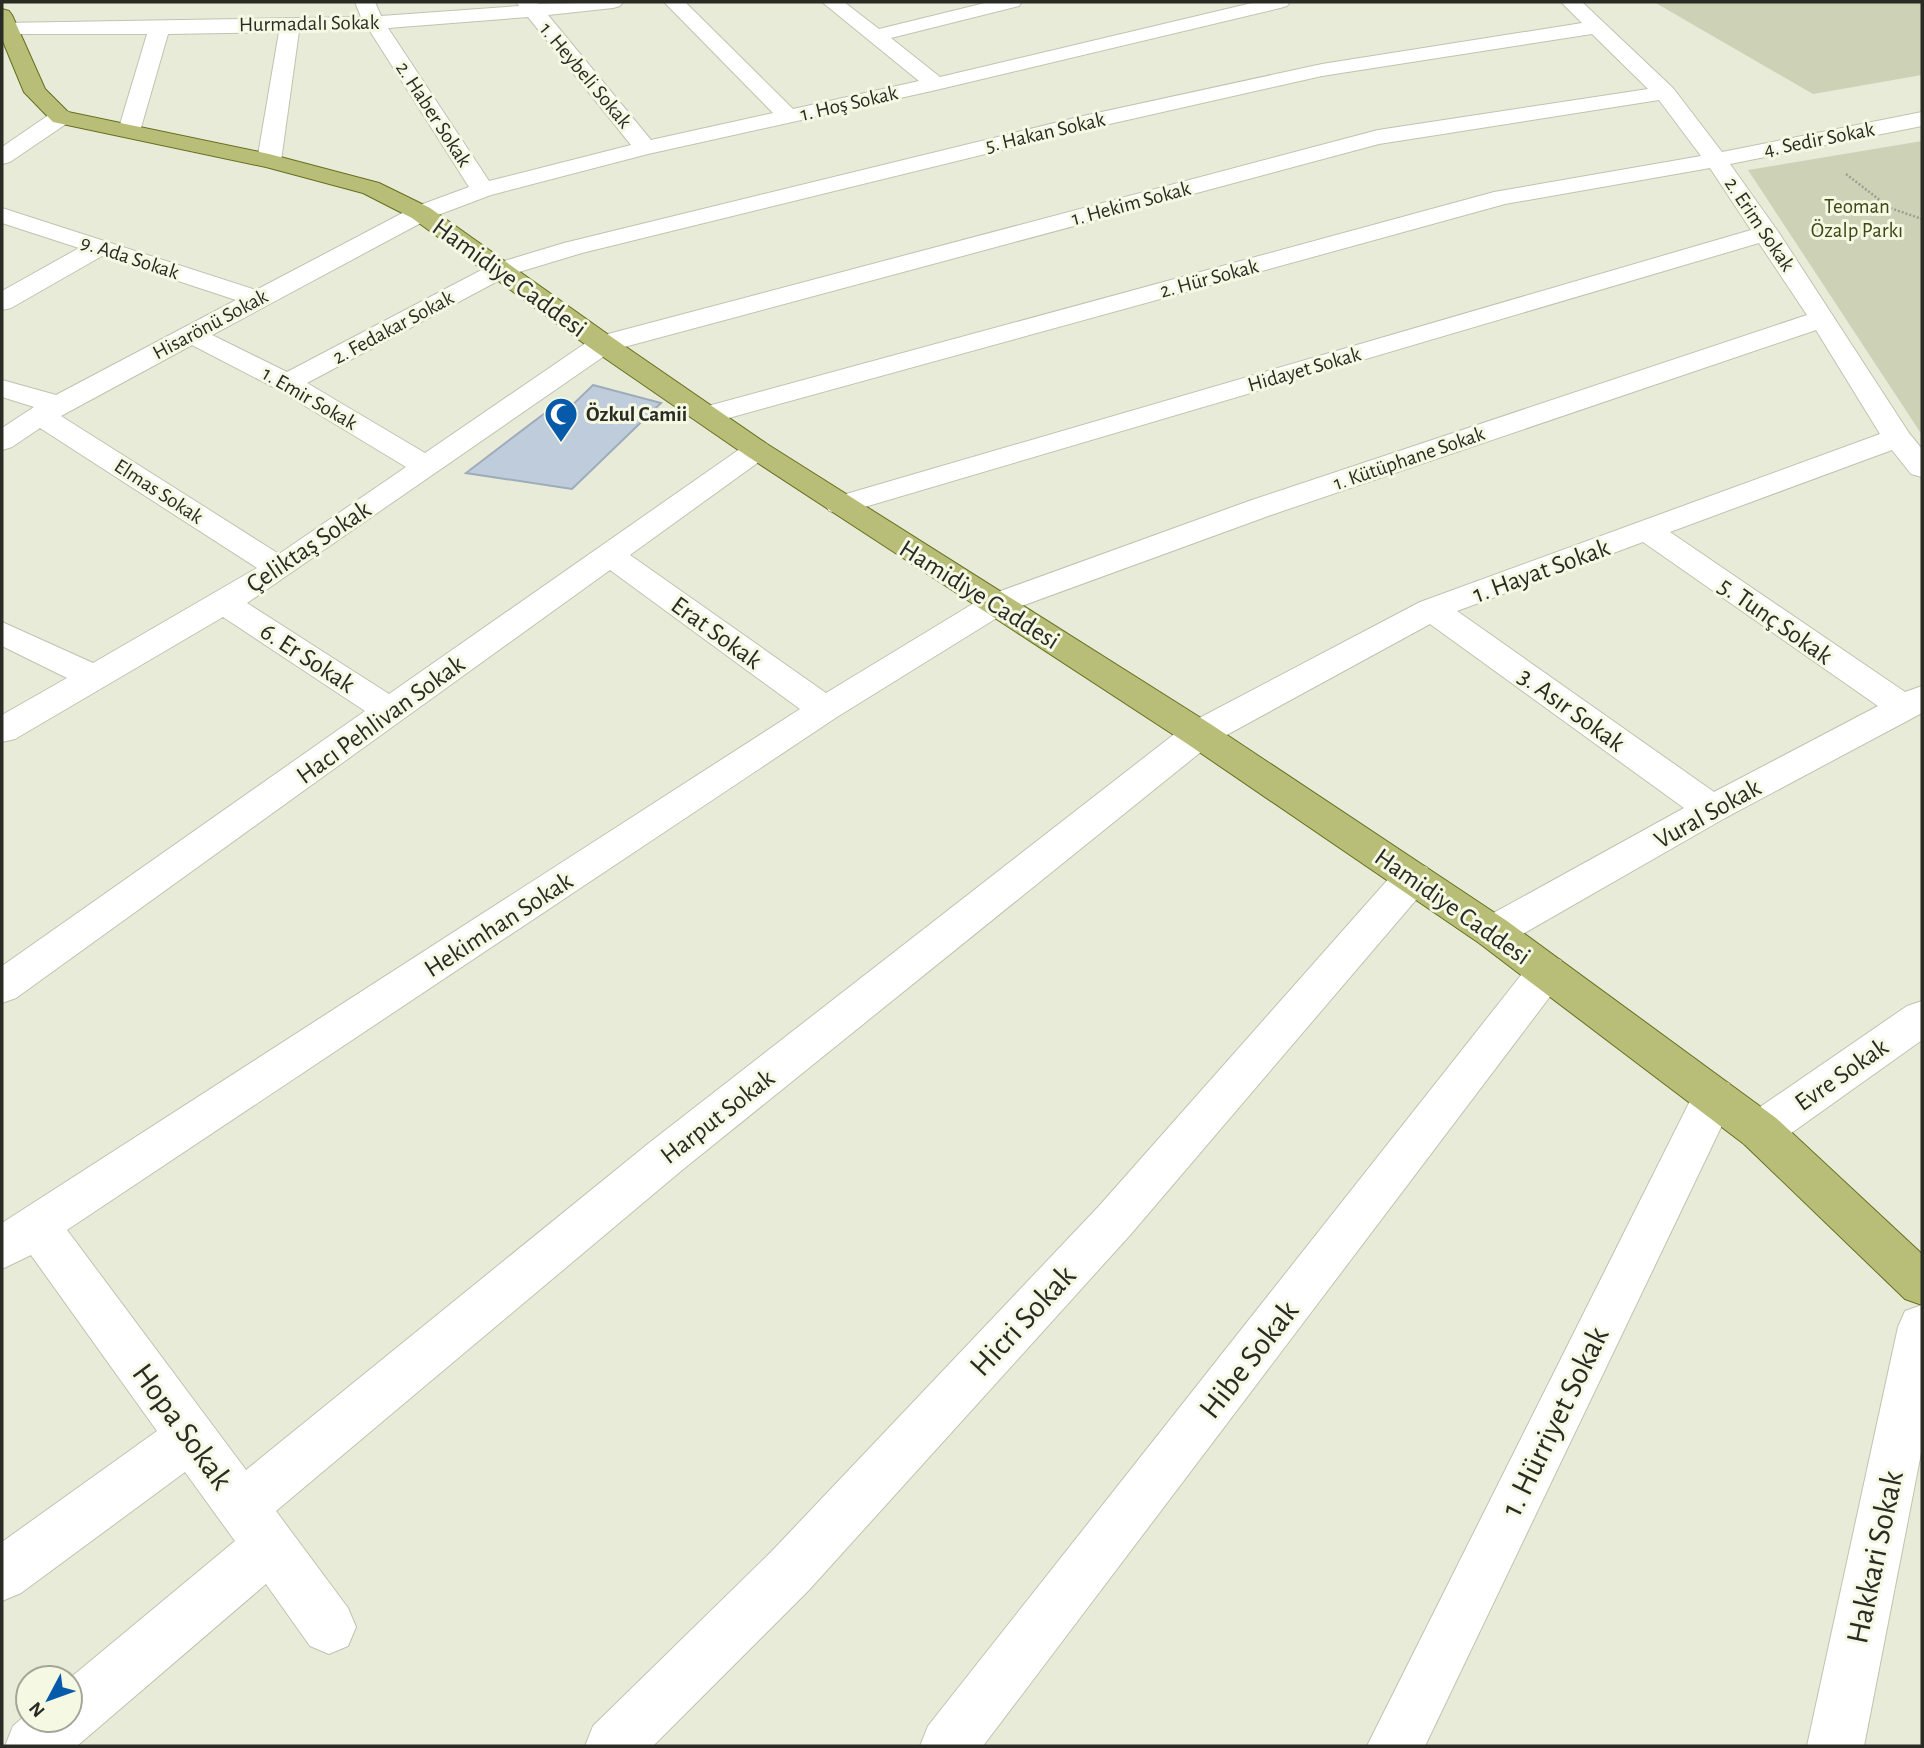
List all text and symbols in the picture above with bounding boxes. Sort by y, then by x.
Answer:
street label: Hurmadalı Sokak [239,12,380,35]
street label: 1. Heybeli Sokak [536,19,636,132]
street label: 2. Haber Sokak [392,58,475,171]
street label: 1. Hoş Sokak [798,82,900,125]
street label: 5. Hakan Sokak [983,108,1107,156]
street label: 4. Sedir Sokak [1762,118,1876,160]
street label: 2. Erim Sokak [1721,174,1799,275]
street label: 1. Hekim Sokak [1069,177,1193,229]
park label: Teoman Özalp Parkı [1811,196,1903,241]
street label: Hamidiye Caddesi [428,213,591,342]
street label: 9. Ada Sokak [78,232,182,283]
street label: 2. Hür Sokak [1158,255,1261,302]
street label: Hisarönü Sokak [149,285,272,363]
street label: 2. Fedakar Sokak [329,287,458,368]
street label: Hidayet Sokak [1245,343,1363,396]
street label: 1. Emir Sokak [259,363,361,434]
mosque icon: Özkul Camii [542,395,580,444]
place label: Özkul Camii [586,402,687,425]
street label: 1. Kütüphane Sokak [1331,423,1488,494]
street label: Elmas Sokak [111,455,207,528]
street label: Çeliktaş Sokak [242,496,375,598]
street label: 1. Hayat Sokak [1470,534,1613,608]
street label: Hamidiye Caddesi [895,535,1064,654]
street label: 5. Tunç Sokak [1714,572,1837,670]
street label: Erat Sokak [666,592,767,674]
street label: 6. Er Sokak [255,618,360,698]
street label: Hacı Pehlivan Sokak [292,650,469,789]
street label: 3. Asır Sokak [1513,663,1629,757]
street label: Vural Sokak [1650,774,1765,854]
street label: Hamidiye Caddesi [1370,844,1535,970]
street label: Hekimhan Sokak [420,867,577,982]
street label: Evre Sokak [1790,1033,1893,1116]
street label: Harput Sokak [656,1065,779,1169]
street label: Hicri Sokak [964,1259,1082,1382]
street label: Hibe Sokak [1193,1294,1305,1424]
street label: 1. Hürriyet Sokak [1495,1321,1615,1521]
street label: Hopa Sokak [126,1358,239,1496]
street label: Hakkari Sokak [1841,1467,1909,1647]
north arrow [14,1664,84,1734]
text: N [26,1698,49,1720]

